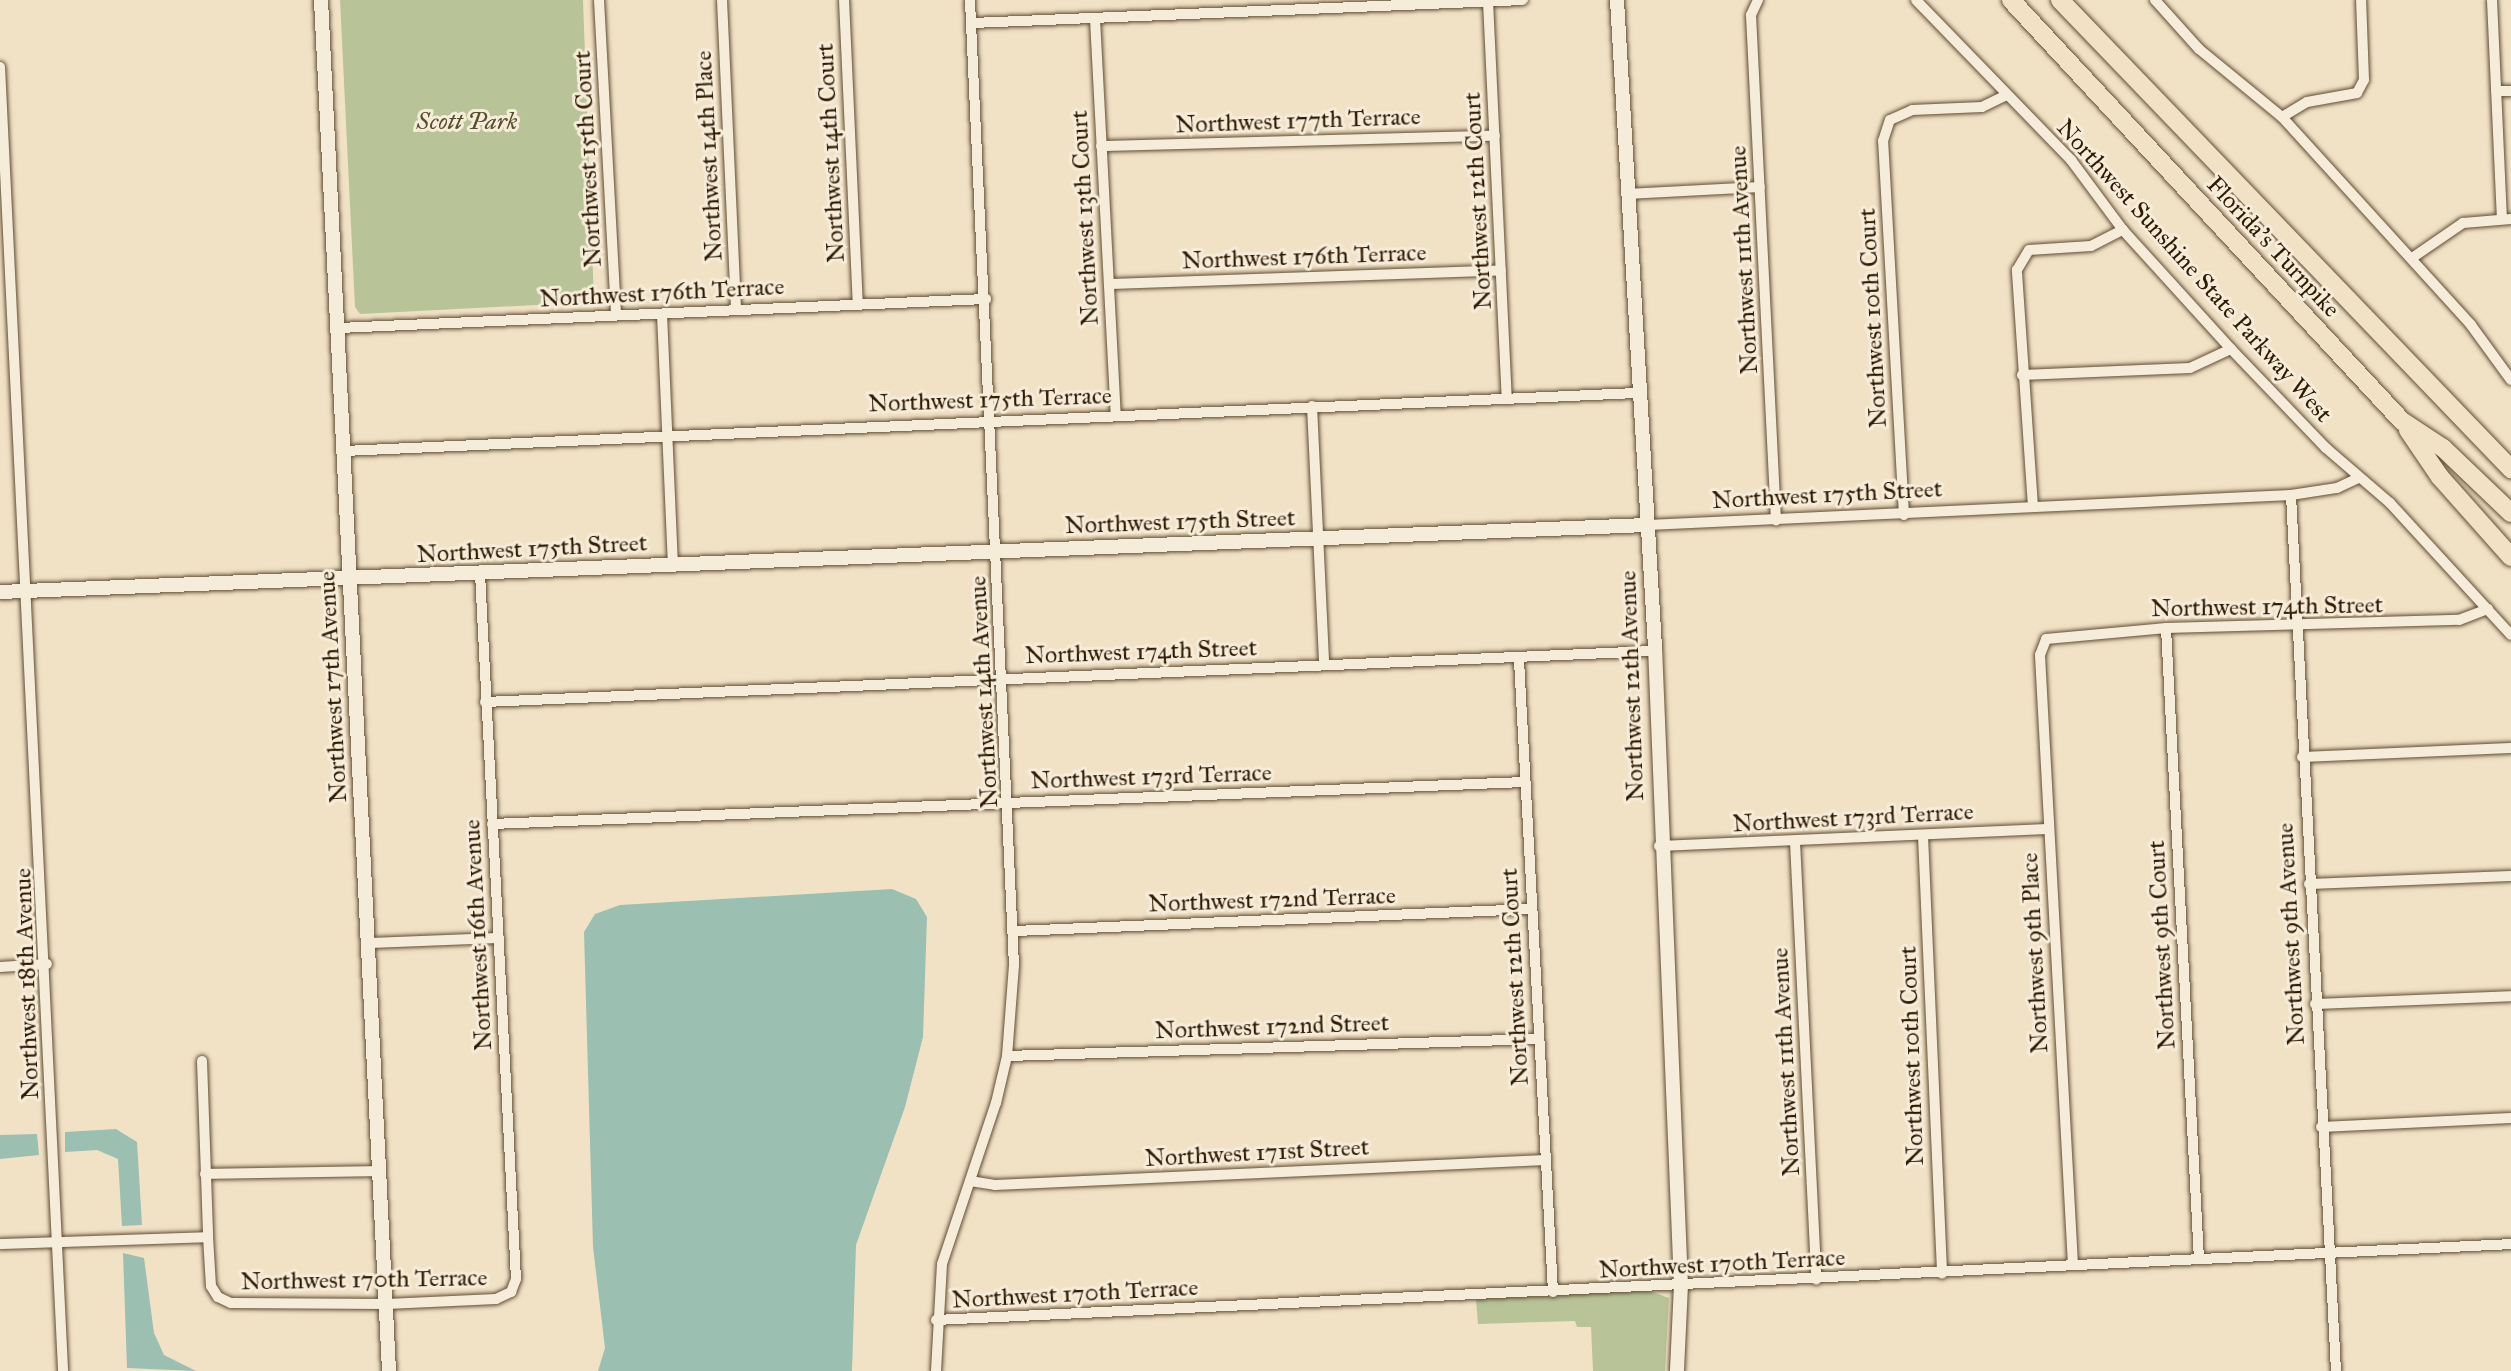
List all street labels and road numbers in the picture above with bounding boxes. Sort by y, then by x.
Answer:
street label: Northwest 14th Court [811,43,851,263]
street label: Northwest 15th Court [568,50,608,268]
street label: Northwest 14th Place [689,50,729,262]
street label: Northwest 12th Court [1458,91,1498,311]
street label: Northwest 177th Terrace [1175,102,1421,140]
street label: Northwest 13th Court [1065,110,1105,326]
street label: Northwest Sunshine State Parkway West [2050,114,2338,428]
street label: Northwest 11th Avenue [1724,145,1764,375]
street label: Florida's Turnpike [2200,171,2346,323]
street label: Northwest 10th Court [1853,207,1893,429]
street label: Northwest 176th Terrace [1181,238,1427,276]
street label: Northwest 176th Terrace [539,272,785,314]
street label: Northwest 175th Terrace [868,381,1112,419]
street label: Northwest 175th Street [1711,475,1943,515]
street label: Northwest 175th Street [1064,504,1296,540]
street label: Northwest 175th Street [416,529,648,569]
street label: Northwest 17th Avenue [313,570,353,804]
street label: Northwest 12th Avenue [1614,570,1650,802]
street label: Northwest 14th Avenue [964,575,1004,809]
street label: Northwest 174th Street [2151,591,2383,623]
street label: Northwest 174th Street [1024,634,1258,670]
street label: Northwest 173rd Terrace [1030,758,1272,796]
street label: Northwest 173rd Terrace [1732,797,1974,839]
street label: Northwest 16th Avenue [458,819,498,1051]
street label: Northwest 9th Avenue [2271,822,2311,1046]
street label: Northwest 9th Court [2142,840,2182,1050]
street label: Northwest 9th Place [2015,852,2055,1054]
street label: Northwest 12th Court [1495,867,1535,1087]
street label: Northwest 18th Avenue [9,868,45,1100]
street label: Northwest 172nd Terrace [1148,881,1396,919]
street label: Northwest 10th Court [1894,946,1930,1166]
street label: Northwest 11th Avenue [1766,947,1806,1177]
street label: Northwest 172nd Street [1154,1009,1390,1045]
street label: Northwest 171st Street [1144,1133,1370,1173]
street label: Northwest 170th Terrace [1598,1243,1846,1285]
street label: Northwest 170th Terrace [240,1263,488,1297]
street label: Northwest 170th Terrace [951,1273,1199,1315]

